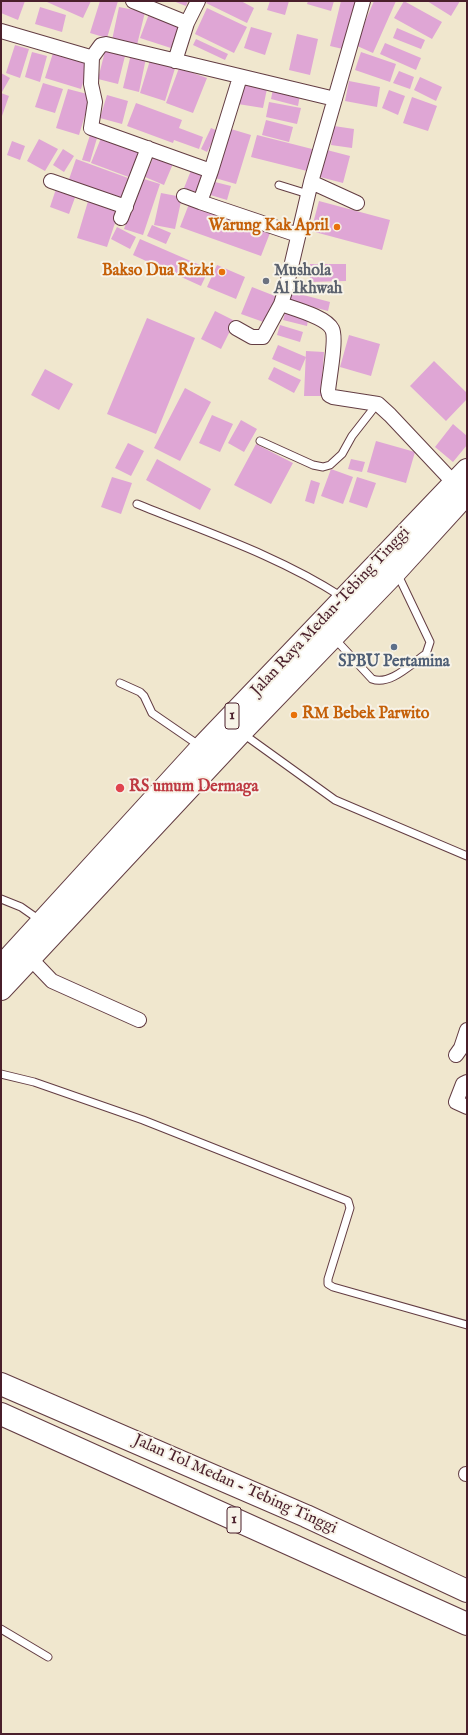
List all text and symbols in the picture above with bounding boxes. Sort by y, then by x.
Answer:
place label: Warung Kak April [208,217,329,237]
marker: Warung Kak April [332,222,342,232]
place label: Bakso Dua Rizki [102,262,214,282]
place label: Mushola Al Ikhwah [274,262,342,300]
marker: Bakso Dua Rizki [217,267,227,277]
marker: Mushola Al Ikhwah [261,276,271,286]
street label: Jalan Raya Medan-Tebing Tinggi [248,523,414,701]
marker: SPBU Pertamina [389,642,399,652]
place label: SPBU Pertamina [338,653,450,673]
road number: 1 [225,703,239,729]
place label: RM Bebek Parwito [302,705,429,725]
marker: RM Bebek Parwito [289,710,299,720]
place label: RS umum Dermaga [129,778,258,798]
marker: RS umum Dermaga [114,782,126,794]
street label: Jalan Tol Medan - Tebing Tinggi [130,1431,340,1539]
road number: 1 [227,1507,241,1533]

